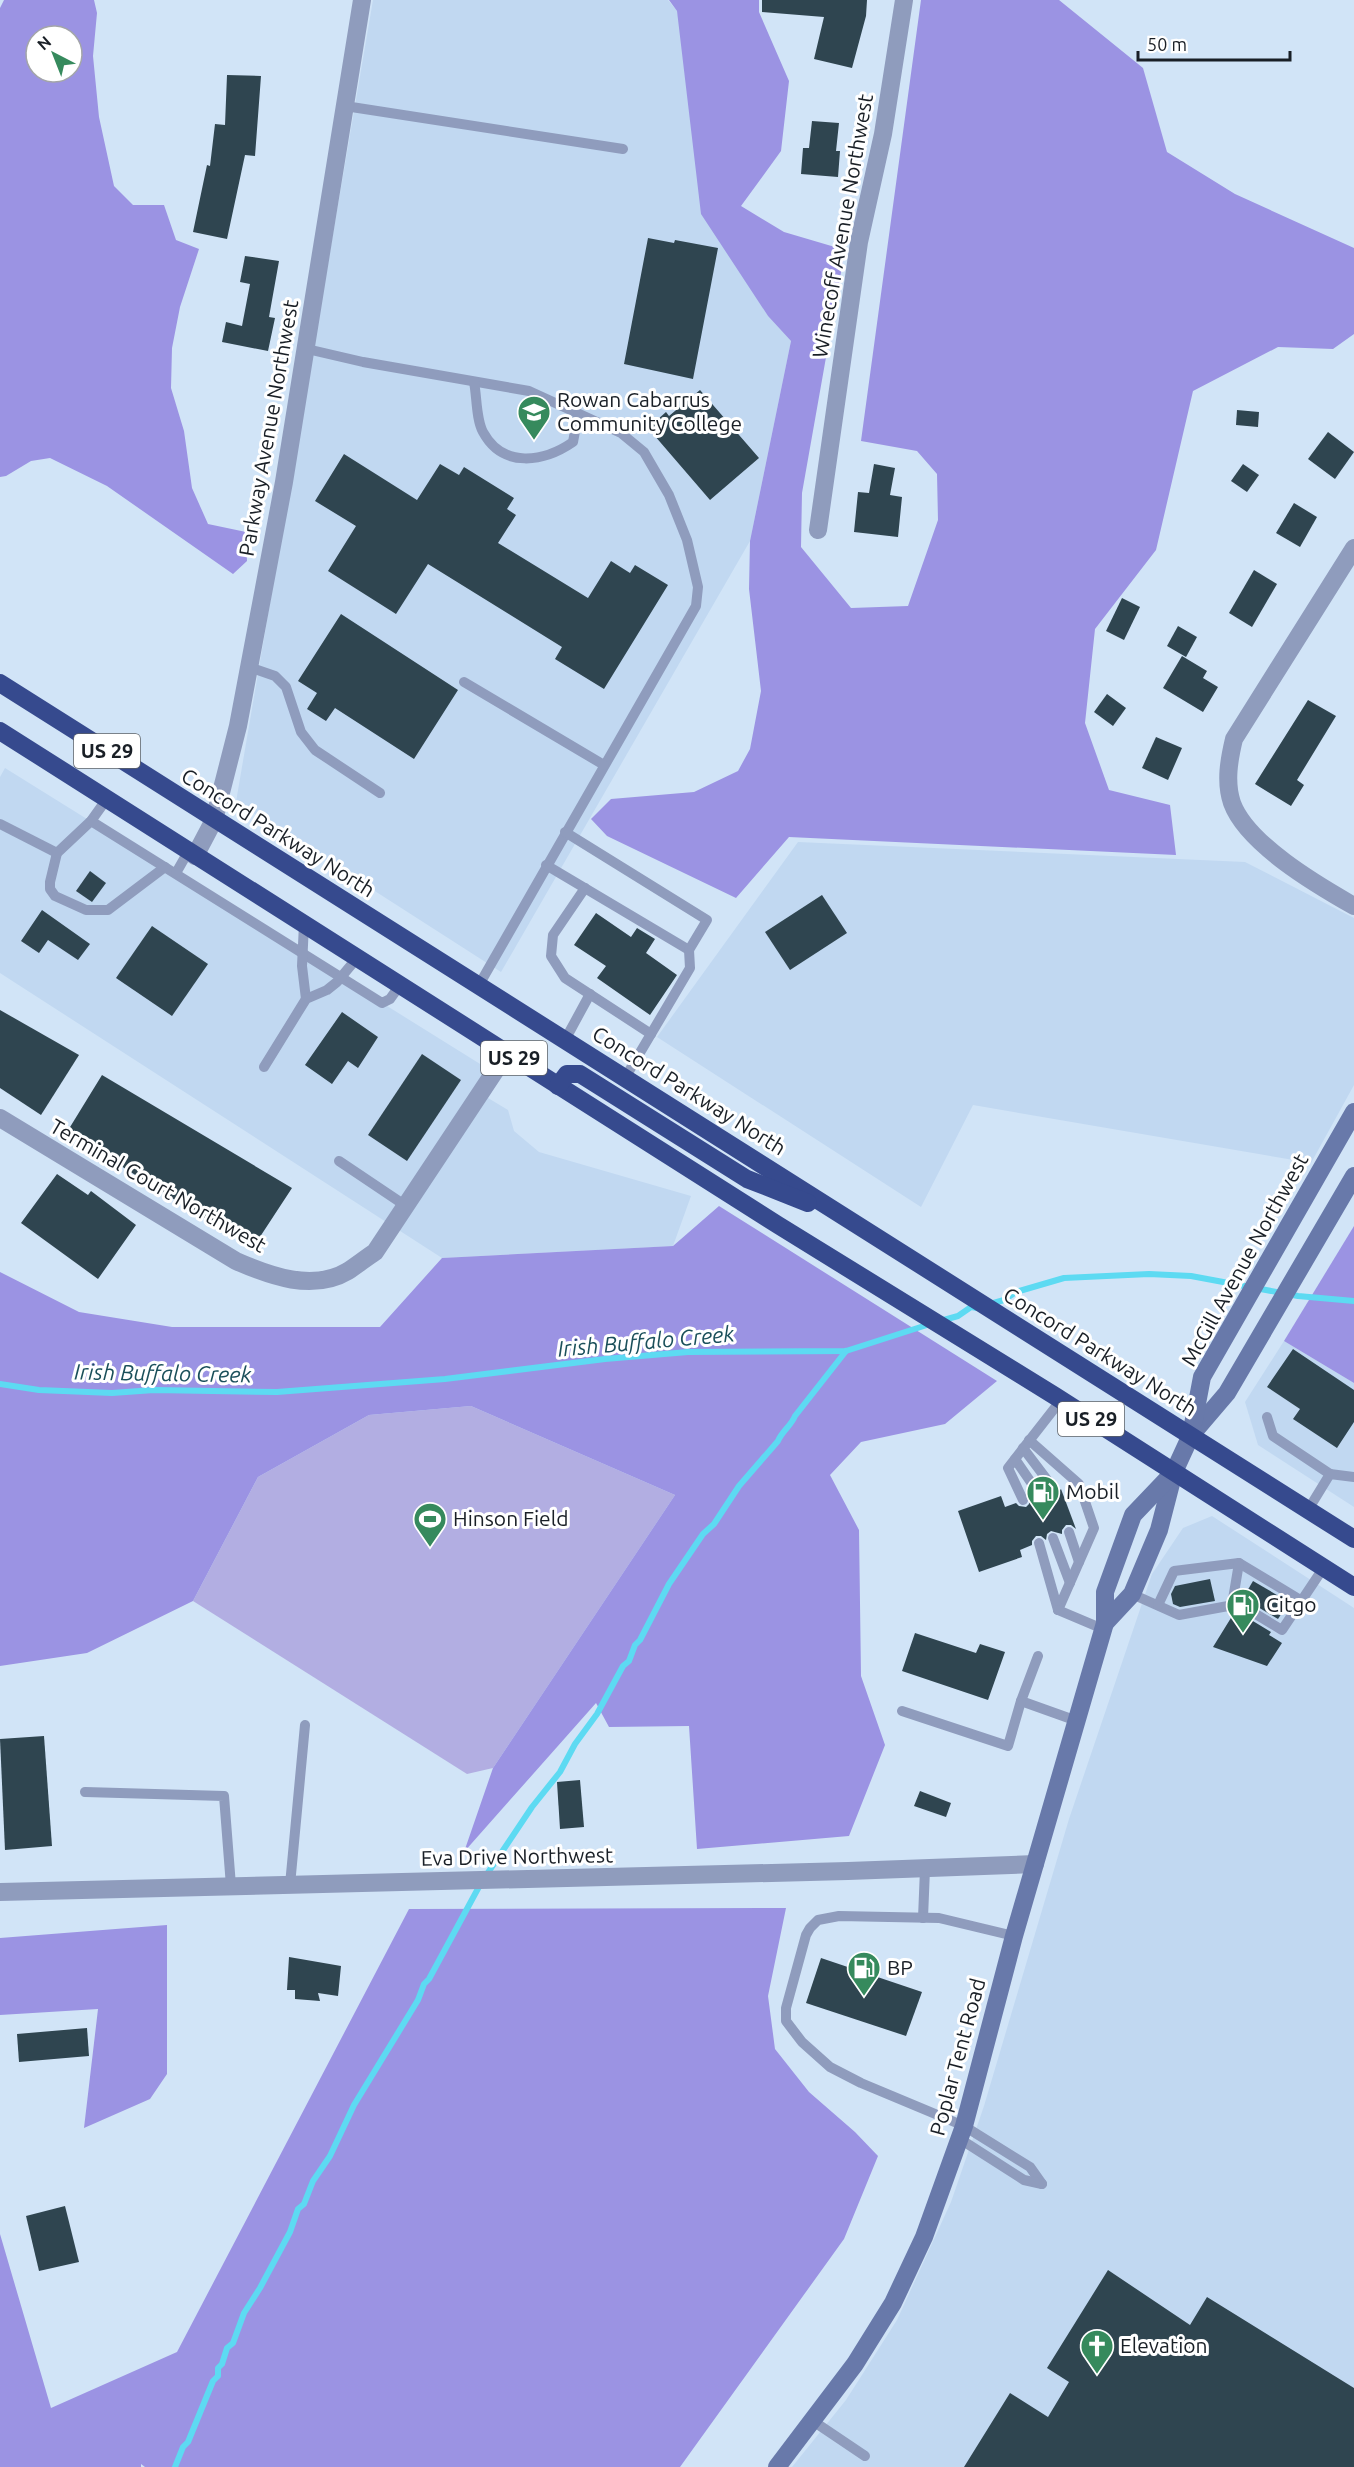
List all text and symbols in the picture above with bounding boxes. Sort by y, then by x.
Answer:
north arrow [24,24,84,84]
scale bar [1138,24,1290,62]
text: N [34,32,54,54]
text: 50 m [1147,34,1187,54]
street label: Winecoff Avenue Northwest [807,92,877,360]
street label: Parkway Avenue Northwest [234,298,302,558]
place label: Rowan Cabarrus Community College [557,387,742,435]
school or university icon: Rowan Cabarrus Community College [516,394,552,441]
road number: US 29 [74,734,140,768]
street label: Concord Parkway North [177,763,380,902]
street label: Concord Parkway North [588,1021,791,1160]
road number: US 29 [481,1041,547,1075]
street label: Terminal Court Northwest [46,1113,271,1257]
street label: McGill Avenue Northwest [1176,1149,1313,1370]
street label: Concord Parkway North [999,1282,1202,1421]
water label: Irish Buffalo Creek [556,1320,736,1362]
water label: Irish Buffalo Creek [74,1358,253,1388]
road number: US 29 [1058,1402,1124,1436]
fuel station icon: Mobil [1025,1474,1061,1521]
place label: Mobil [1066,1479,1119,1503]
sports icon: Hinson Field [412,1501,448,1548]
place label: Hinson Field [453,1506,568,1530]
fuel station icon: Citgo [1225,1587,1261,1634]
place label: Citgo [1266,1592,1317,1616]
street label: Eva Drive Northwest [421,1842,613,1870]
fuel station icon: BP [846,1950,882,1997]
place label: BP [887,1955,913,1979]
street label: Poplar Tent Road [925,1976,990,2138]
church icon: Elevation [1079,2328,1115,2375]
place label: Elevation [1120,2333,1208,2357]

